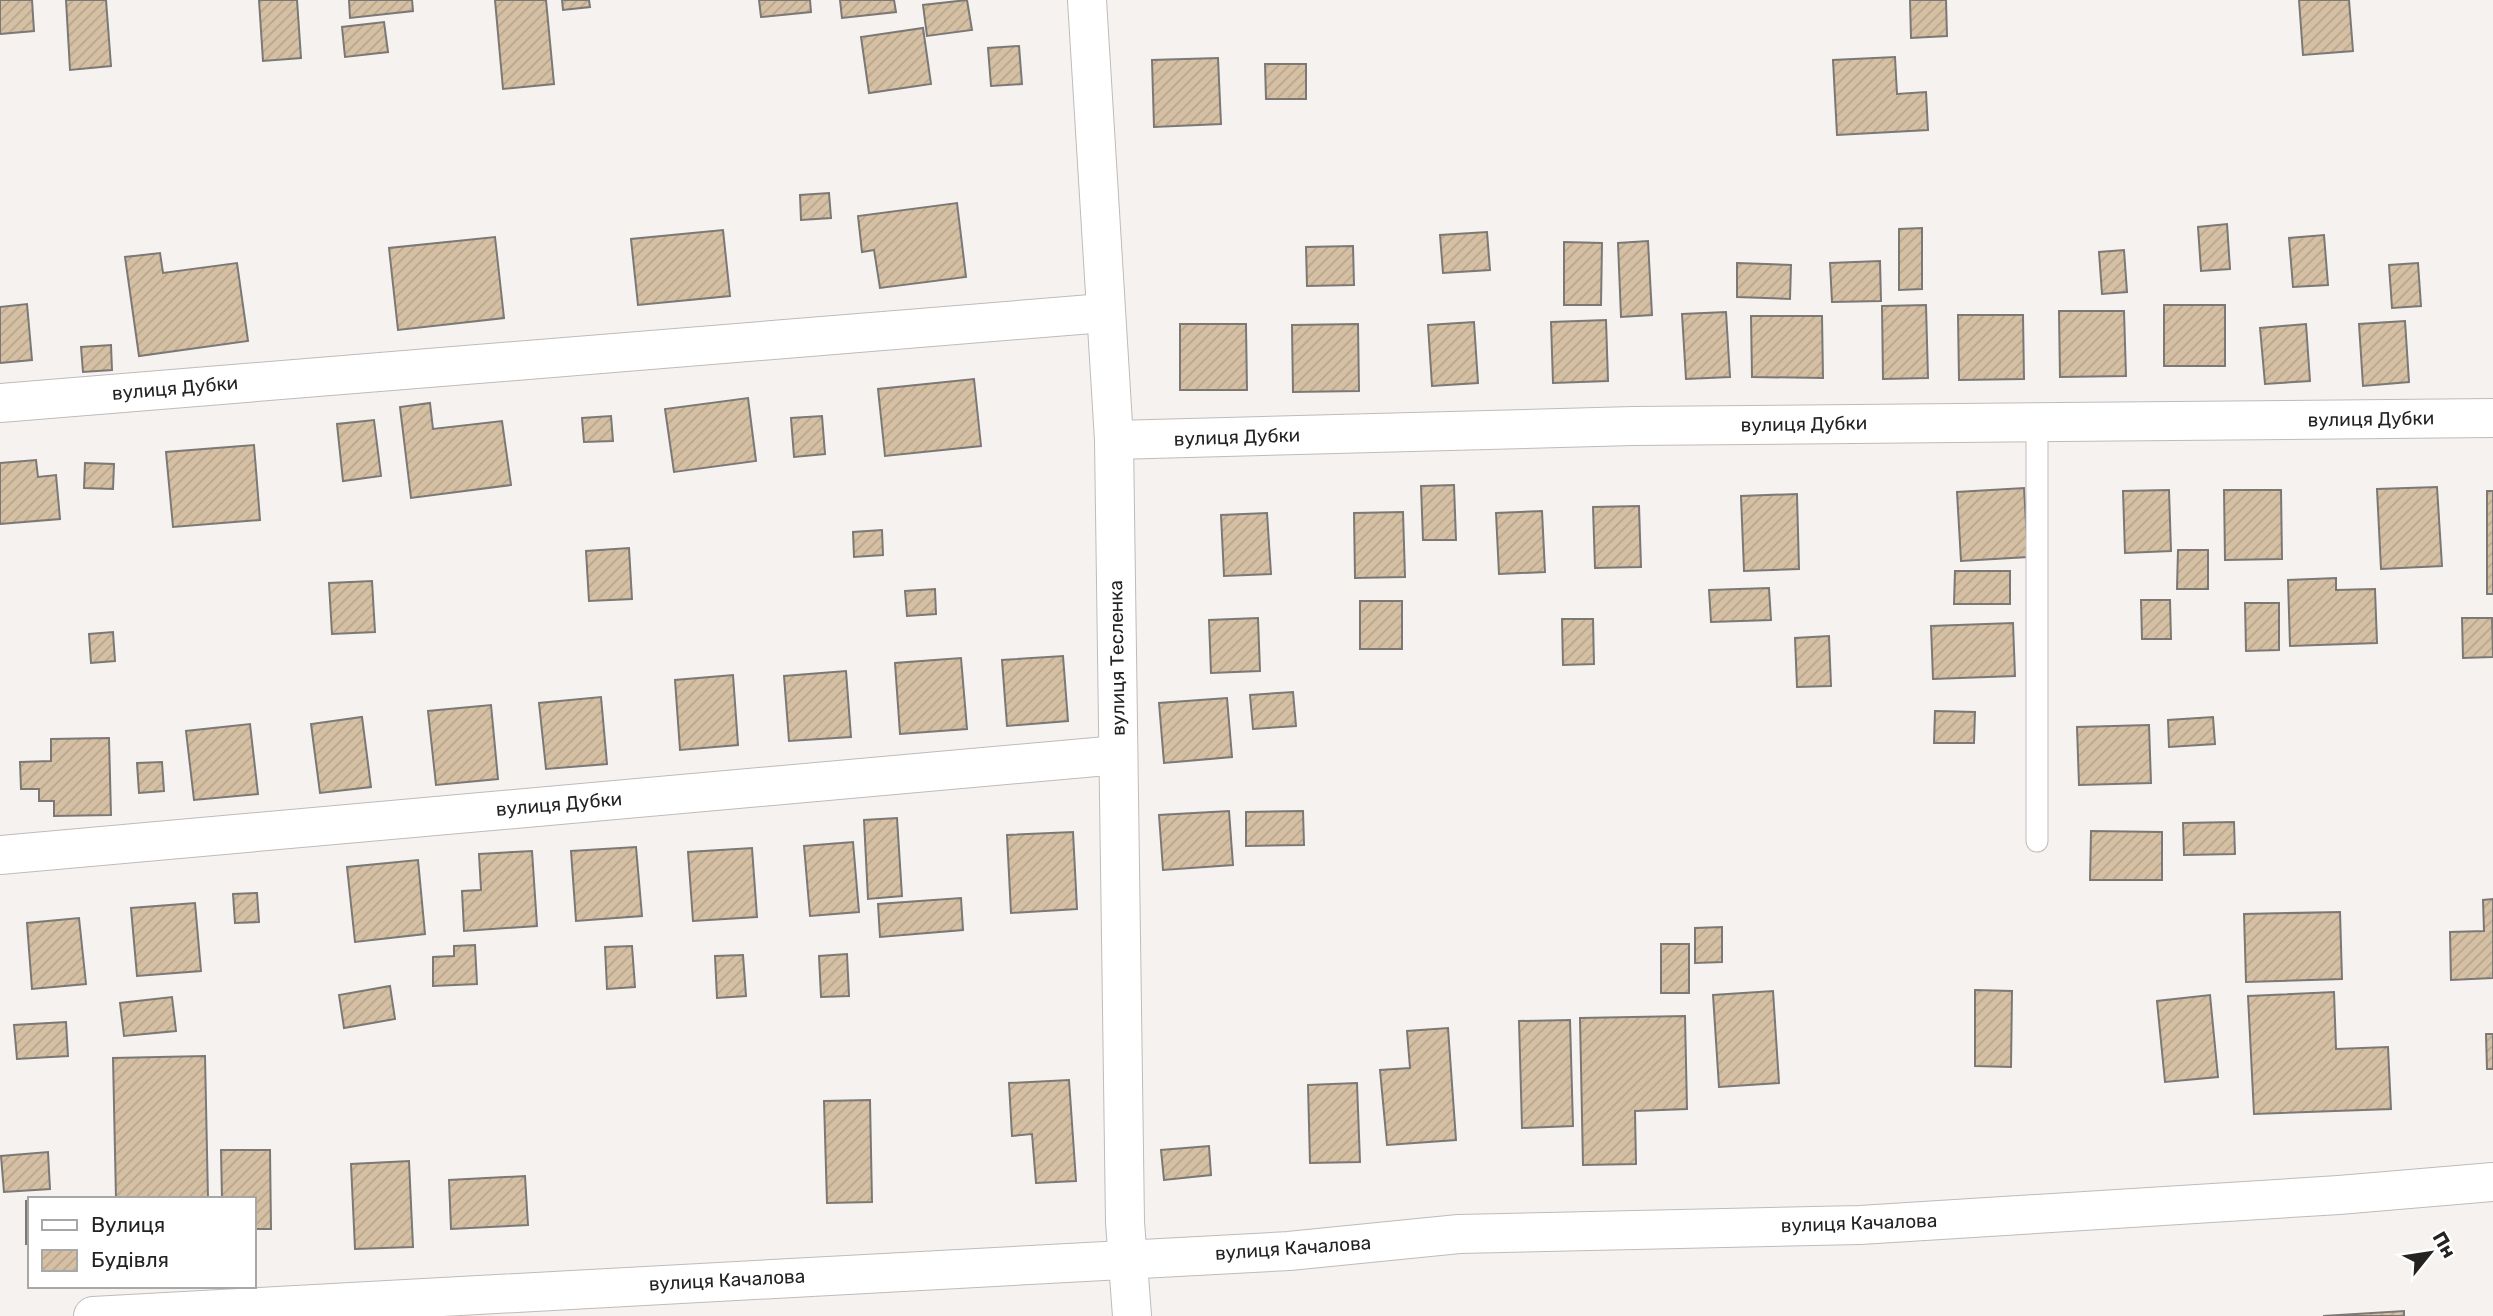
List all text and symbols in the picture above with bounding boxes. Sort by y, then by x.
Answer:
street label: вулиця Дубки [111,371,239,405]
street label: вулиця Дубки [2308,406,2434,432]
street label: вулиця Дубки [1741,411,1867,437]
street label: вулиця Дубки [1173,423,1301,451]
street label: вулиця Тесленка [1104,580,1130,736]
street label: вулиця Дубки [495,787,623,821]
legend [28,1197,256,1288]
street label: вулиця Качалова [1780,1209,1938,1237]
text: Вулиця [91,1212,165,1237]
north arrow [2395,1218,2465,1288]
text: Пн [2428,1228,2461,1262]
street label: вулиця Качалова [1214,1231,1372,1265]
text: Будівля [91,1247,169,1272]
street label: вулиця Качалова [648,1264,806,1296]

